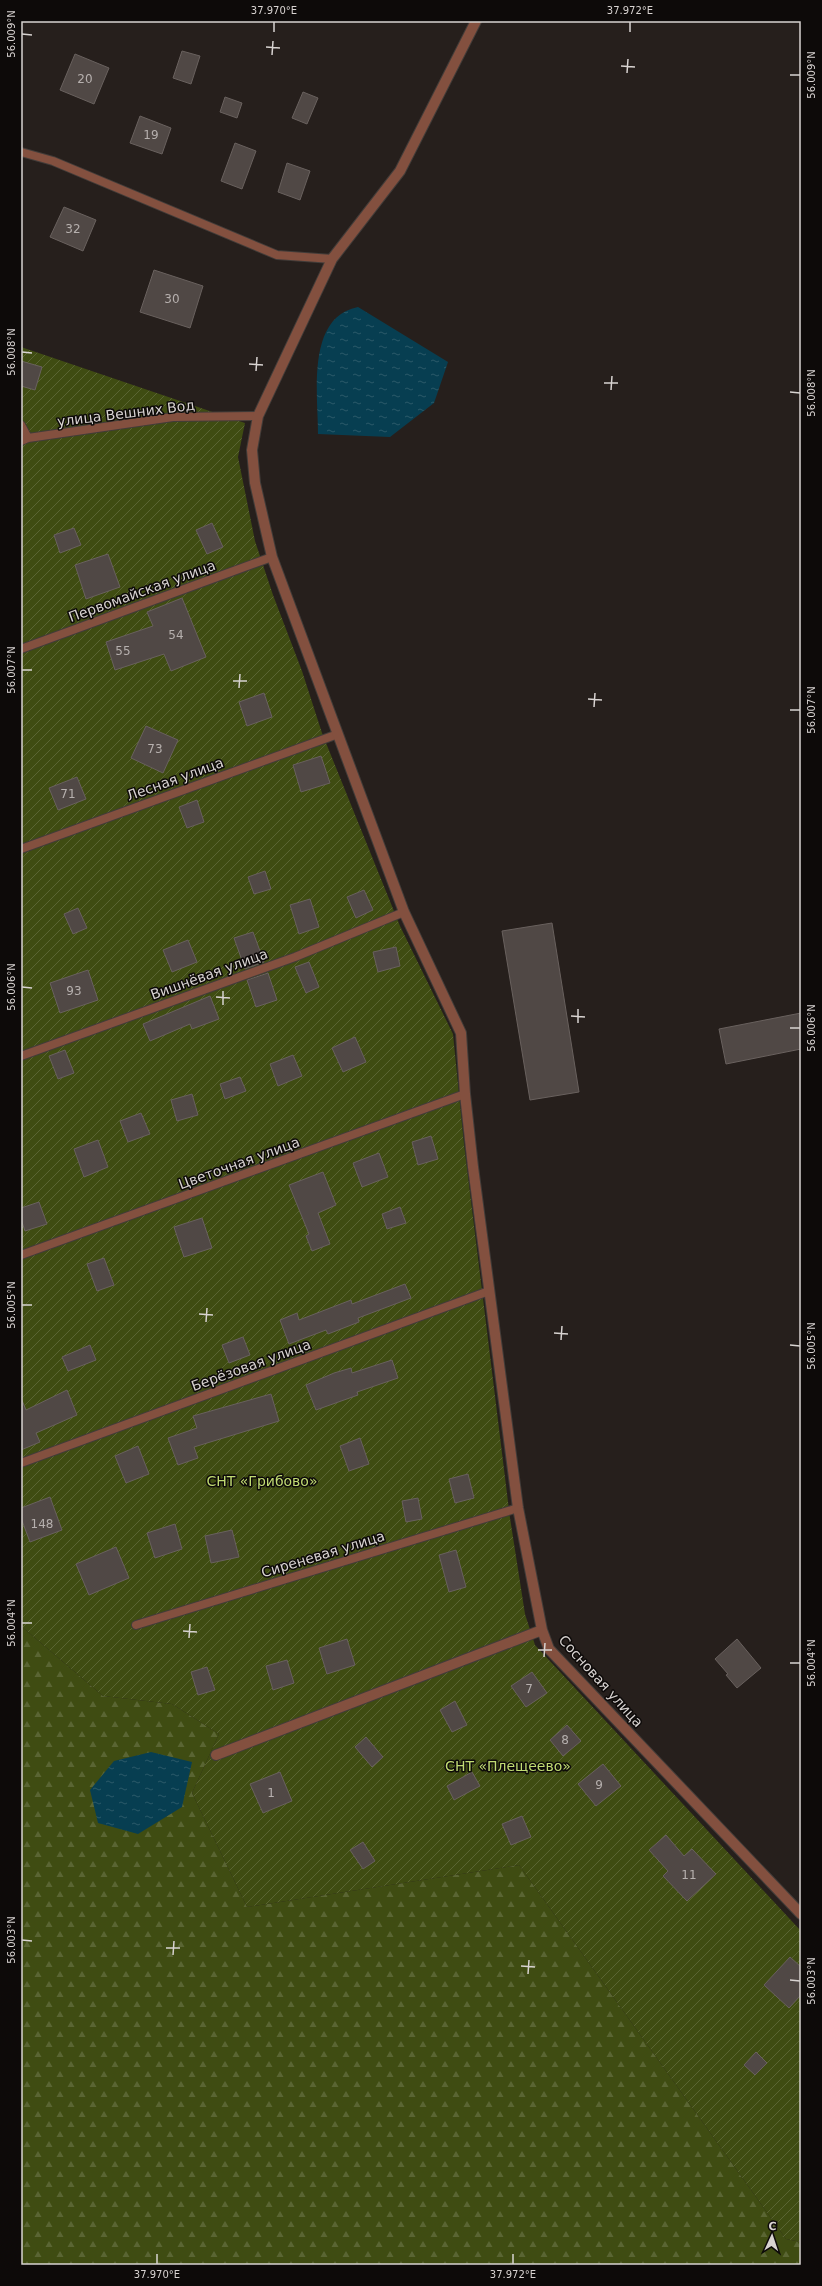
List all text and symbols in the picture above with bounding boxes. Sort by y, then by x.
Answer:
text: 37.970°E [251,5,297,16]
text: 37.972°E [607,5,653,16]
text: 56.009°N [6,10,17,58]
text: 56.009°N [806,51,817,99]
house number: 20 [77,72,93,86]
house number: 19 [143,128,159,142]
house number: 32 [65,222,81,236]
house number: 30 [164,292,180,306]
text: 56.008°N [6,328,17,376]
text: 56.008°N [806,369,817,417]
street label: улица Вешних Вод [56,397,196,429]
street label: Первомайская улица [66,557,218,625]
house number: 54 [168,628,184,642]
house number: 55 [115,644,131,658]
text: 56.007°N [6,646,17,694]
text: 56.007°N [806,686,817,734]
house number: 73 [147,742,163,756]
street label: Лесная улица [124,754,226,804]
house number: 71 [60,787,76,801]
street label: Вишнёвая улица [148,945,270,1003]
text: 56.006°N [6,963,17,1011]
house number: 93 [66,984,82,998]
text: 56.006°N [806,1004,817,1052]
street label: Цветочная улица [176,1134,302,1192]
text: 56.005°N [6,1281,17,1329]
text: 56.005°N [806,1322,817,1370]
street label: Берёзовая улица [189,1336,313,1394]
park label: СНТ «Грибово» [207,1473,317,1489]
house number: 148 [31,1517,53,1531]
street label: Сиреневая улица [259,1528,387,1580]
text: 56.004°N [6,1599,17,1647]
street label: Сосновая улица [556,1632,646,1730]
text: 56.004°N [806,1639,817,1687]
house number: 7 [525,1682,533,1696]
house number: 8 [561,1733,569,1747]
park label: СНТ «Плещеево» [445,1758,571,1774]
house number: 9 [595,1778,603,1792]
house number: 1 [267,1786,275,1800]
house number: 11 [681,1868,697,1882]
text: 56.003°N [6,1916,17,1964]
text: 56.003°N [806,1957,817,2005]
north arrow [752,2216,792,2256]
text: С [768,2220,777,2233]
text: 37.970°E [134,2269,180,2280]
text: 37.972°E [490,2269,536,2280]

